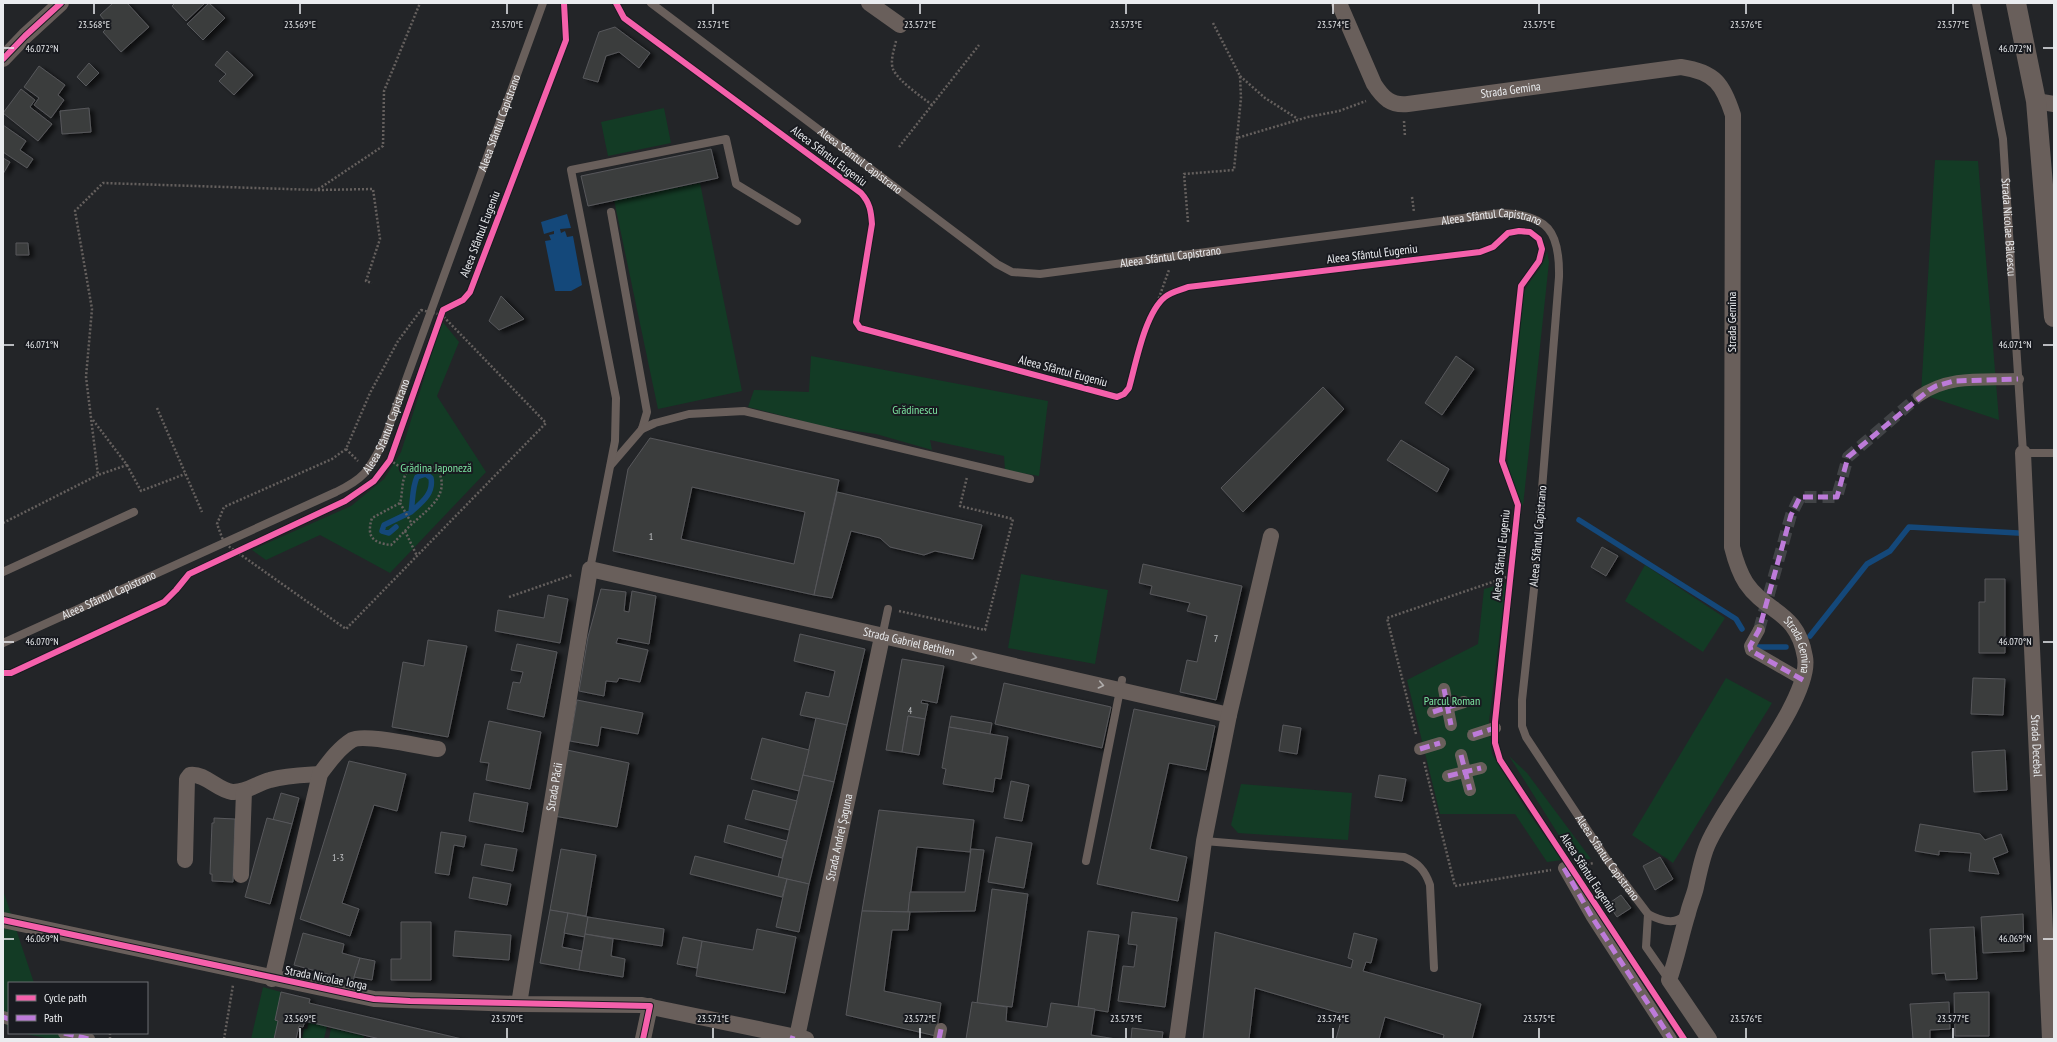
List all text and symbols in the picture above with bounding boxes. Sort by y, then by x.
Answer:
text: 23.568°E [78,18,110,31]
text: 23.569°E [284,18,316,31]
text: 23.570°E [491,18,523,31]
text: 23.571°E [697,18,729,31]
text: 23.572°E [904,18,936,31]
text: 23.573°E [1110,18,1142,31]
text: 23.574°E [1317,18,1349,31]
text: 23.575°E [1523,18,1555,31]
text: 23.576°E [1730,18,1762,31]
text: 23.577°E [1937,18,1969,31]
text: 46.072°N [25,42,59,55]
text: 46.072°N [1998,42,2032,55]
street label: Aleea Sfântul Capistrano [474,72,523,173]
street label: Strada Gemina [1480,78,1542,101]
street label: Aleea Sfântul Eugeniu [788,122,870,189]
street label: Aleea Sfântul Capistrano [815,124,906,197]
street label: Strada Nicolae Bălcescu [1999,178,2020,277]
street label: Aleea Sfântul Eugeniu [456,188,503,279]
street label: Aleea Sfântul Capistrano [1440,205,1545,229]
street label: Aleea Sfântul Eugeniu [1326,240,1418,267]
street label: Aleea Sfântul Capistrano [1119,242,1222,270]
street label: Strada Gemina [1724,292,1739,352]
text: 46.071°N [25,338,59,351]
text: 46.071°N [1998,338,2032,351]
street label: Aleea Sfântul Eugeniu [1017,351,1109,390]
street label: Aleea Sfântul Capistrano [359,377,413,477]
park label: Grădinescu [892,402,938,417]
park label: Grădina Japoneză [400,460,472,475]
street label: Aleea Sfântul Capistrano [1526,485,1549,587]
street label: Aleea Sfântul Eugeniu [1488,509,1513,601]
house number: 1 [649,530,653,543]
street label: Aleea Sfântul Capistrano [59,567,158,622]
street label: Strada Gemina [1781,613,1814,675]
street label: Strada Gabriel Bethlen [862,624,956,659]
house number: 7 [1214,632,1218,645]
text: 46.070°N [25,635,59,648]
text: 46.070°N [1998,635,2032,648]
one-way arrow [971,653,978,661]
one-way arrow [1098,681,1105,689]
park label: Parcul Roman [1424,693,1480,708]
house number: 4 [908,704,913,717]
street label: Strada Decebal [2028,714,2046,777]
street label: Strada Păcii [543,761,565,812]
street label: Strada Andrei Șaguna [822,792,856,882]
street label: Aleea Sfântul Capistrano [1572,812,1643,903]
street label: Aleea Sfântul Eugeniu [1557,830,1620,915]
house number: 1-3 [332,851,344,864]
text: 46.069°N [25,932,59,945]
text: 46.069°N [1998,932,2032,945]
street label: Strada Nicolae Iorga [284,962,369,993]
legend [8,982,148,1034]
text: Cycle path [44,990,87,1005]
text: Path [44,1010,62,1025]
text: 23.569°E [284,1012,316,1025]
text: 23.570°E [491,1012,523,1025]
text: 23.571°E [697,1012,729,1025]
text: 23.572°E [904,1012,936,1025]
text: 23.573°E [1110,1012,1142,1025]
text: 23.574°E [1317,1012,1349,1025]
text: 23.575°E [1523,1012,1555,1025]
text: 23.576°E [1730,1012,1762,1025]
text: 23.577°E [1937,1012,1969,1025]

